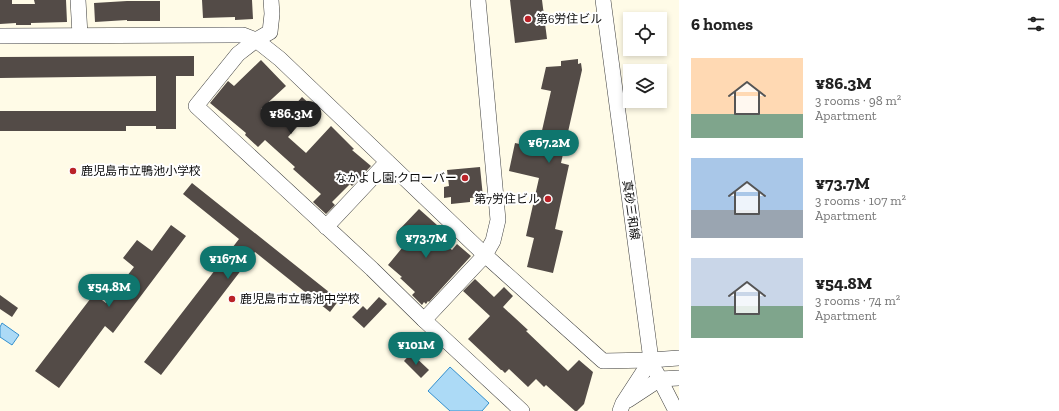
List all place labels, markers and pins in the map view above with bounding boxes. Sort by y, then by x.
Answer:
place label: 第6労住ビル [536,12,602,26]
marker: 第6労住ビル [523,14,533,24]
pin: ¥86.3M [258,101,324,135]
pin: ¥67.2M [516,130,582,164]
place label: 鹿児島市立鴨池小学校 [81,164,201,178]
marker: 鹿児島市立鴨池小学校 [68,166,78,176]
place label: なかよし園;クローバー [335,171,457,185]
marker: なかよし園;クローバー [460,173,470,183]
place label: 第7労住ビル [474,192,540,206]
marker: 第7労住ビル [543,194,553,204]
pin: ¥73.7M [393,225,459,259]
pin: ¥167M [200,246,256,280]
pin: ¥54.8M [76,274,142,308]
place label: 鹿児島市立鴨池中学校 [240,292,360,306]
marker: 鹿児島市立鴨池中学校 [227,294,237,304]
pin: ¥101M [388,332,444,366]

